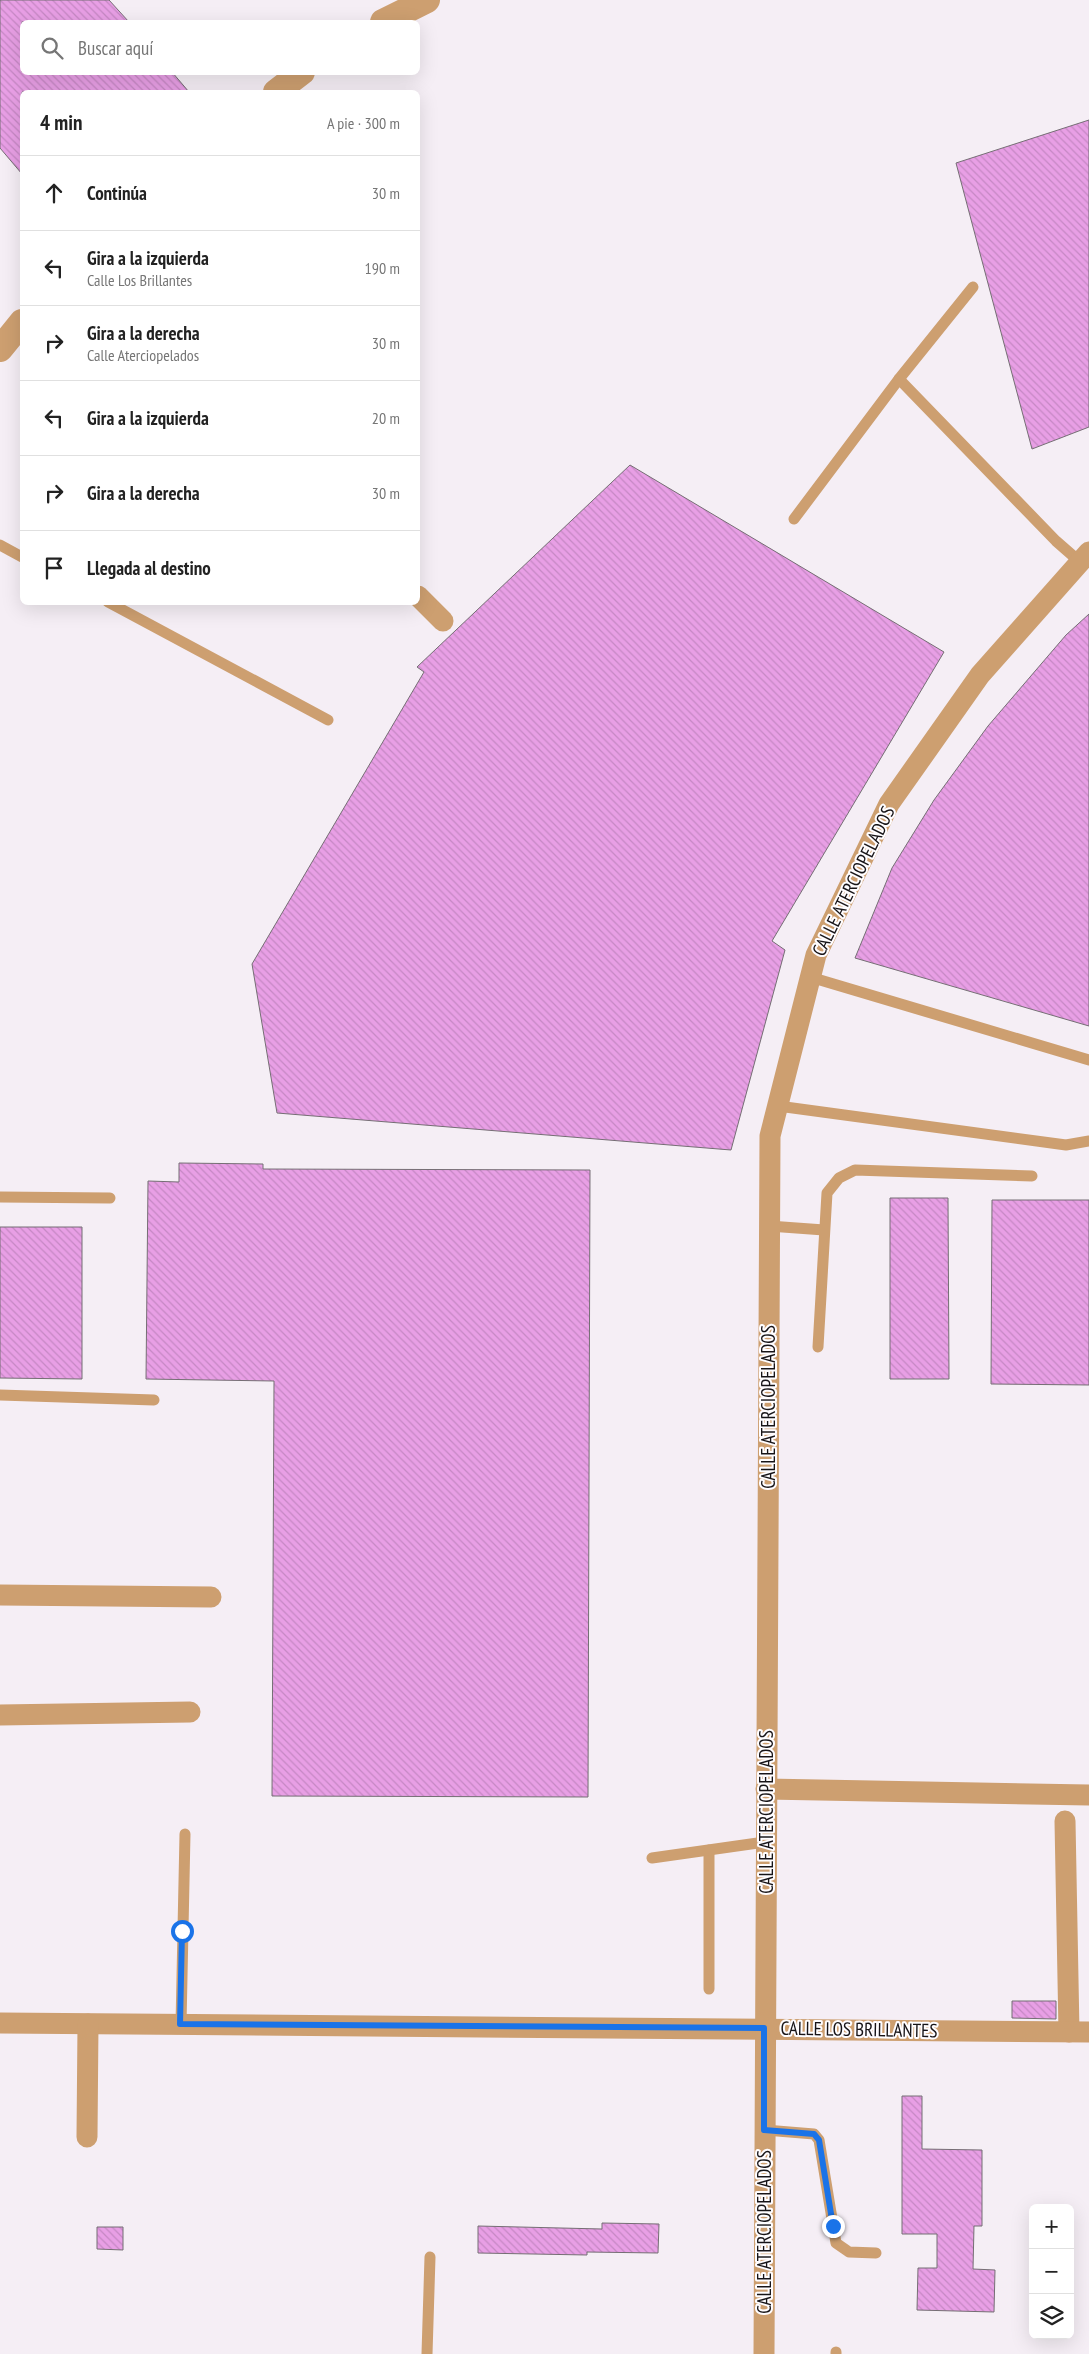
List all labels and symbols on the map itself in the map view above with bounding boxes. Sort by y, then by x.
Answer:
street label: CALLE ATERCIOPELADOS [806,802,900,960]
street label: CALLE ATERCIOPELADOS [756,1325,780,1489]
street label: CALLE ATERCIOPELADOS [754,1730,778,1894]
route start [171,1920,194,1943]
street label: CALLE LOS BRILLANTES [780,2016,938,2042]
street label: CALLE ATERCIOPELADOS [752,2150,776,2314]
route end [822,2215,845,2238]

